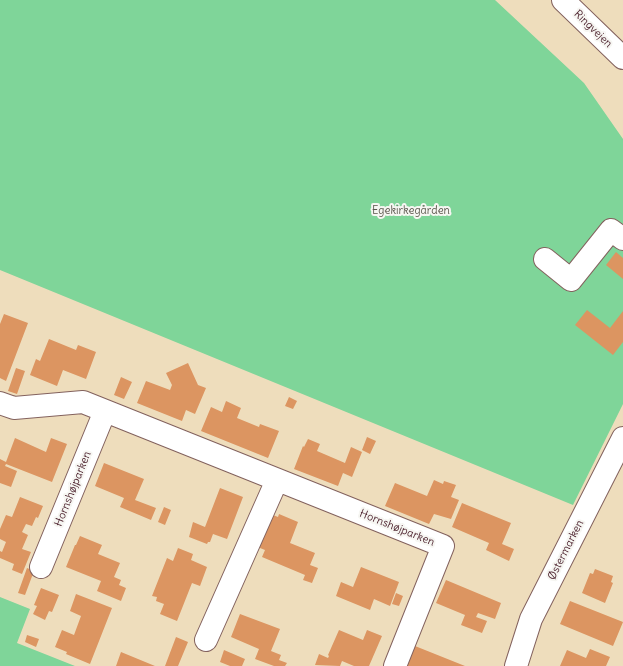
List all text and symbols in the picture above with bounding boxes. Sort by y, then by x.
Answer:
street label: Ringvejen [571,8,615,50]
park label: Egekirkegården [372,204,450,218]
street label: Hornshøjparken [52,450,94,528]
street label: Hornshøjparken [358,507,436,549]
street label: Østermarken [545,518,587,582]

